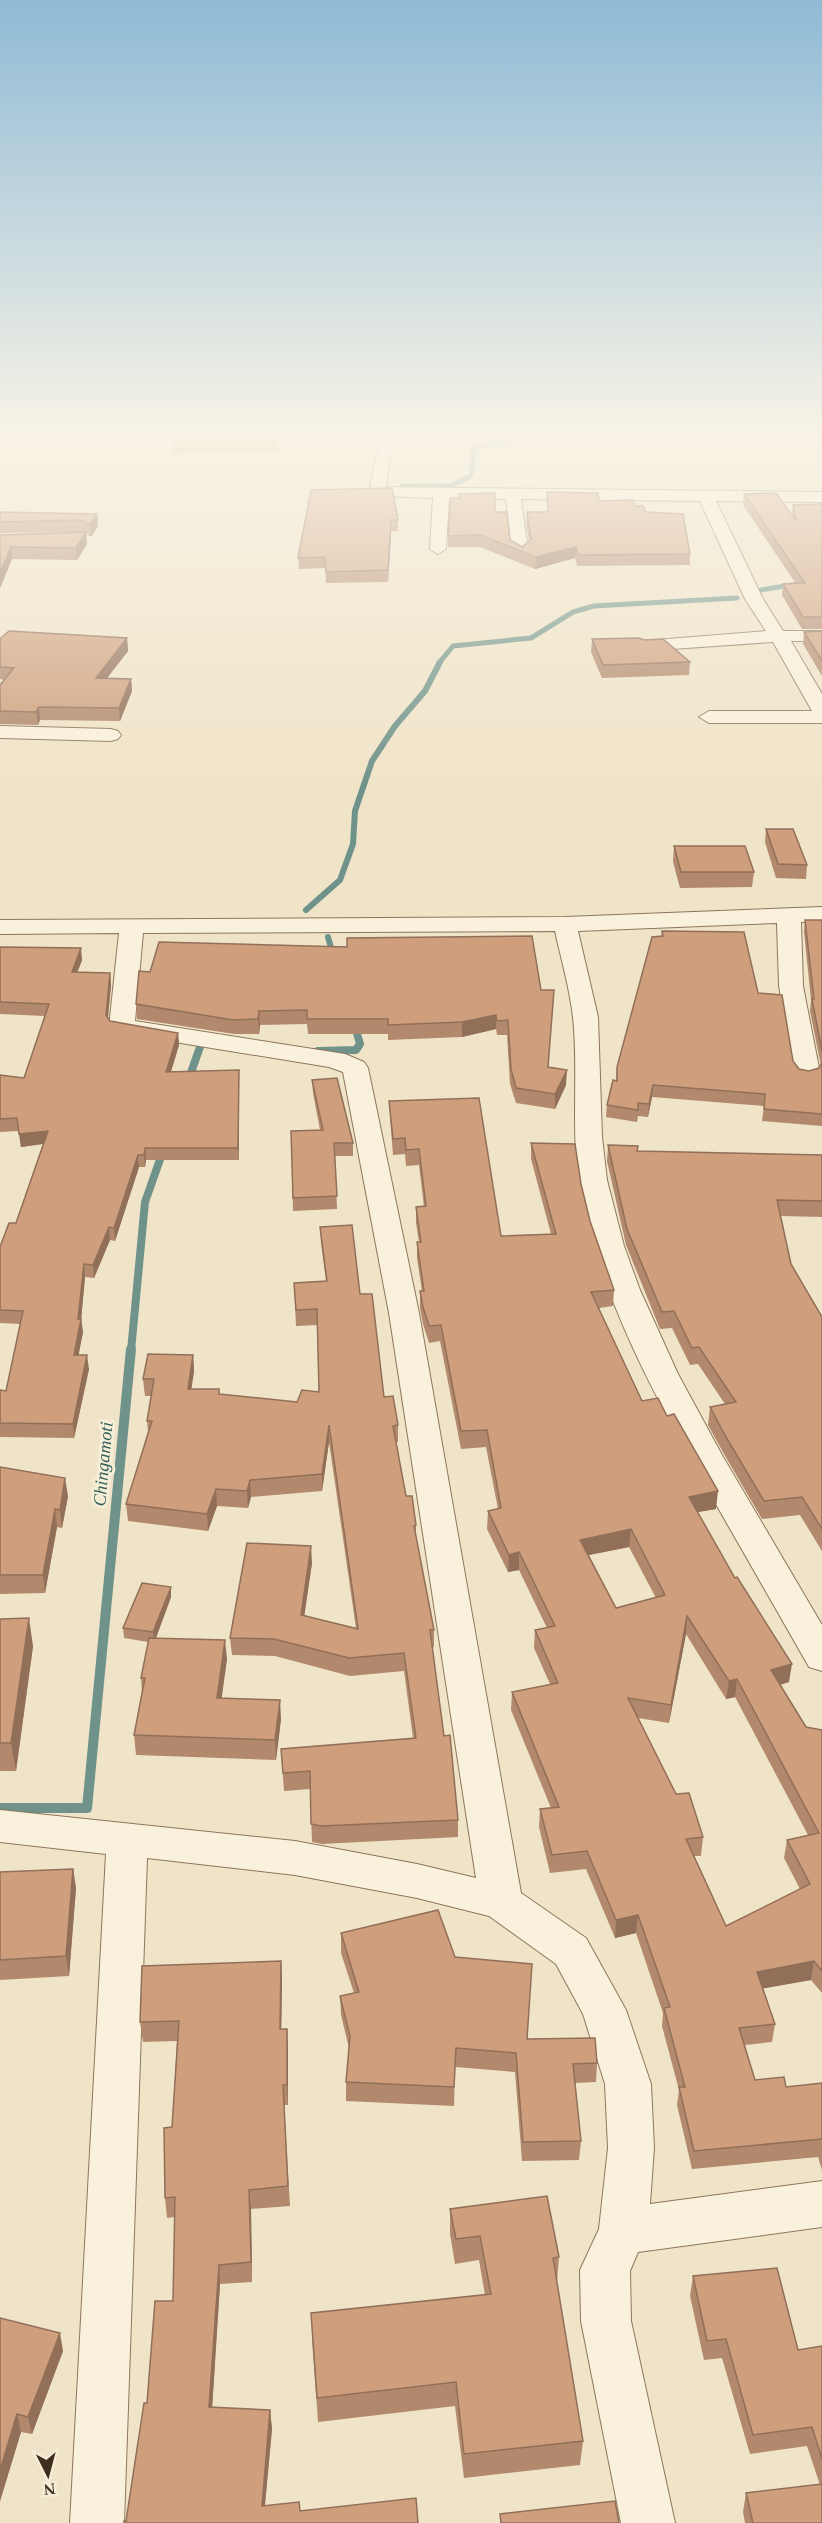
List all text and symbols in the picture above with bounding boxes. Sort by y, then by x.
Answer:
water label: Chingamoti [89,1421,117,1507]
north arrow [18,2445,78,2505]
text: N [42,2480,56,2499]

